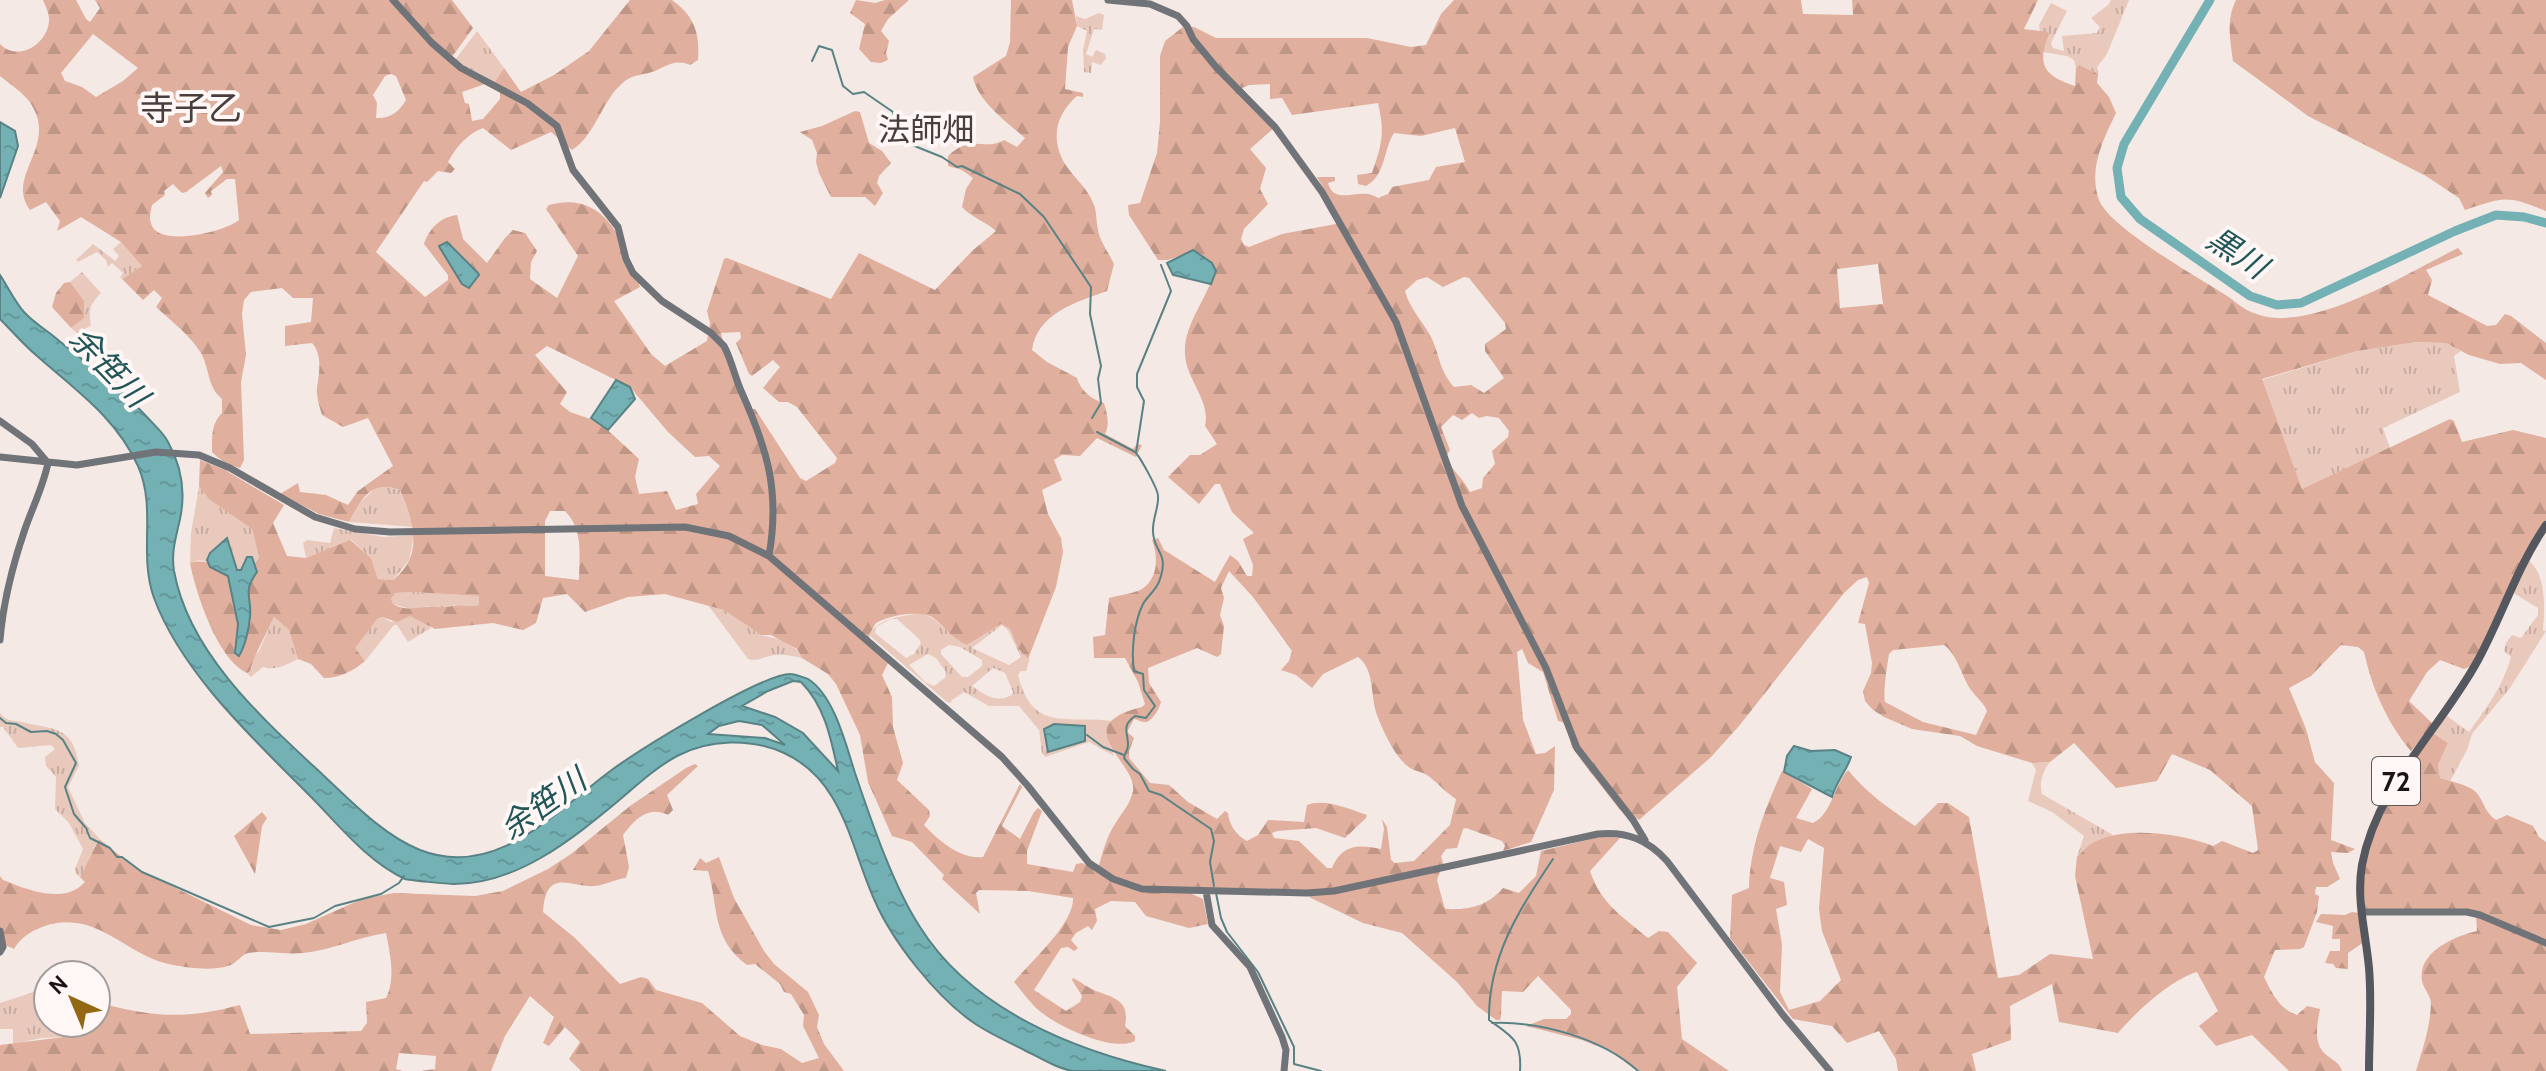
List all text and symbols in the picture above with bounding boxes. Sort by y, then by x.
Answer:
district label: 寺子乙 [140,87,242,129]
district label: 法師畑 [878,110,974,149]
water label: 黒川 [2200,219,2277,288]
water label: 余笹川 [62,319,159,417]
road number: 72 [2372,757,2420,805]
water label: 余笹川 [492,758,596,847]
north arrow [32,959,112,1039]
text: N [43,970,73,1000]

